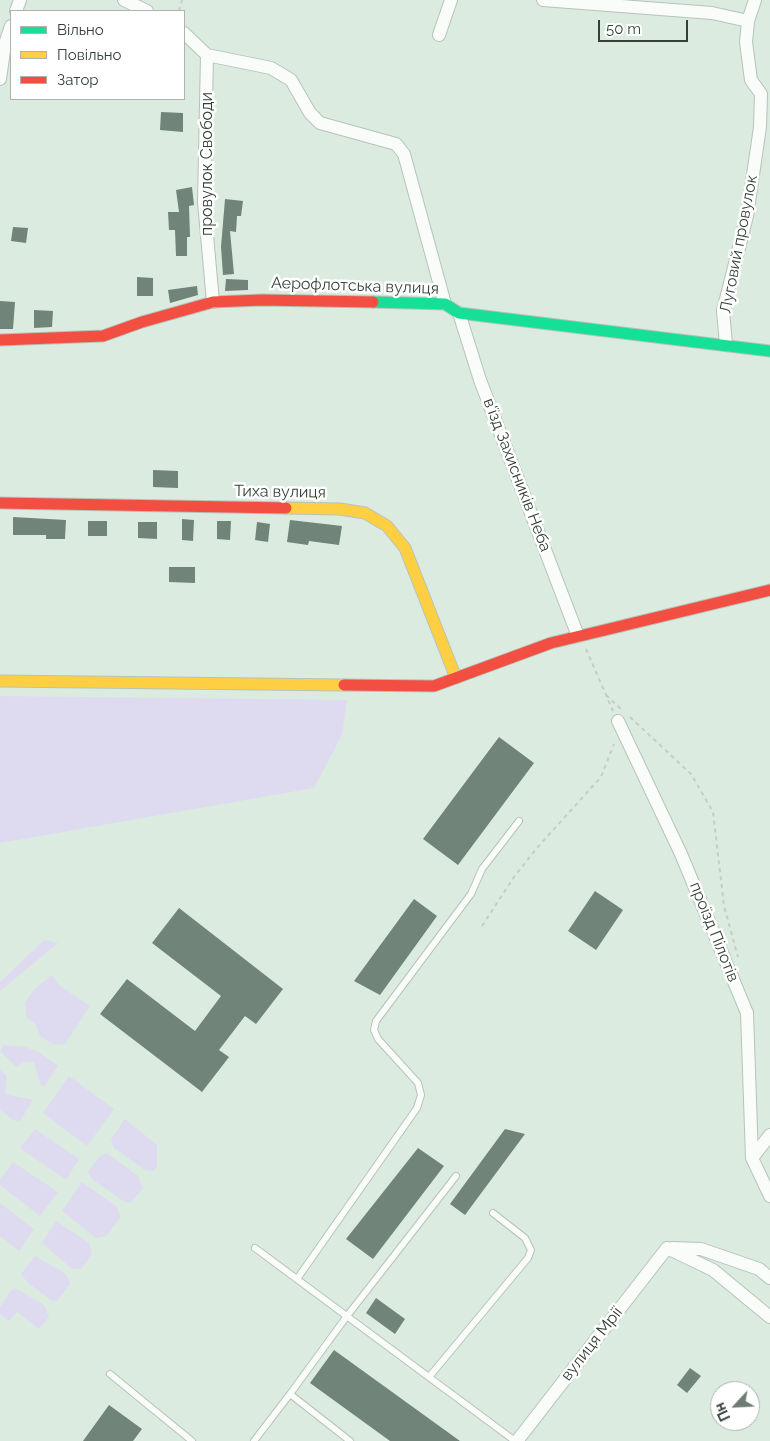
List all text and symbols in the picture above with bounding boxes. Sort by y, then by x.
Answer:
legend [10,10,185,100]
scale bar [600,10,690,42]
text: 50 m [606,20,641,38]
text: Вільно [57,21,104,39]
text: Повільно [57,46,121,64]
text: Затор [57,71,99,89]
street label: провулок Свободи [197,92,217,236]
street label: Луговий провулок [716,173,762,315]
street label: Аерофлотська вулиця [271,273,439,299]
street label: в'їзд Захисників Неба [479,396,555,554]
street label: Тиха вулиця [234,482,326,502]
street label: проїзд Пілотів [685,879,743,985]
street label: вулиця Мрії [557,1303,627,1385]
north arrow [710,1381,760,1431]
text: Пн [711,1400,733,1424]

